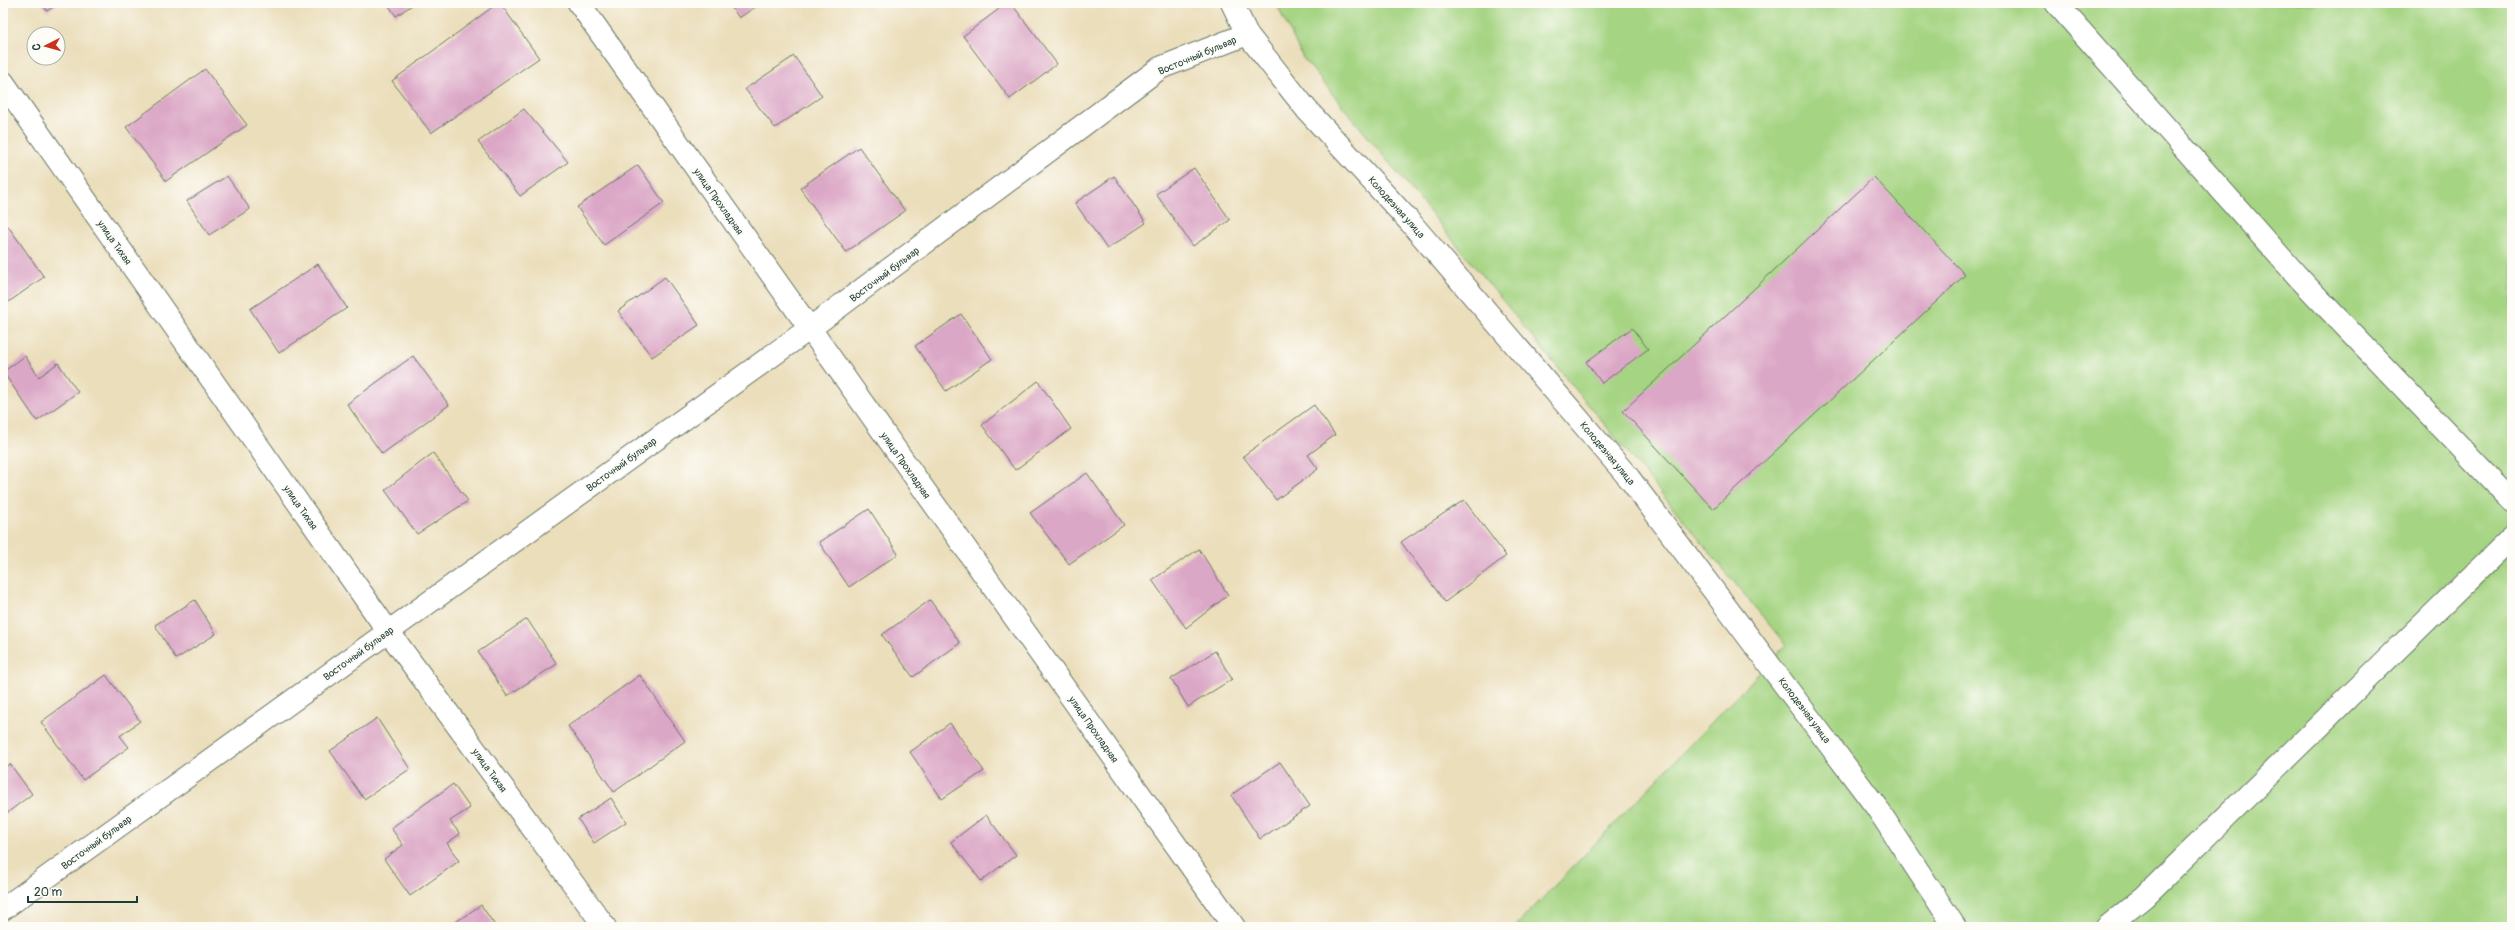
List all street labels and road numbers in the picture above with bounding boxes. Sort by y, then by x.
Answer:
street label: Восточный бульвар [1156,34,1239,78]
street label: улица Прохладная [690,165,746,237]
street label: Колодезная улица [1365,174,1427,241]
street label: улица Тихая [94,217,134,267]
street label: Восточный бульвар [847,245,922,305]
street label: Колодезная улица [1577,420,1637,488]
street label: улица Прохладная [877,429,933,501]
street label: Восточный бульвар [584,435,659,494]
street label: улица Тихая [280,482,320,532]
street label: Восточный бульвар [321,624,396,683]
street label: Колодезная улица [1776,675,1833,746]
street label: улица Прохладная [1065,693,1121,765]
street label: улица Тихая [469,745,509,795]
street label: Восточный бульвар [59,813,134,872]

